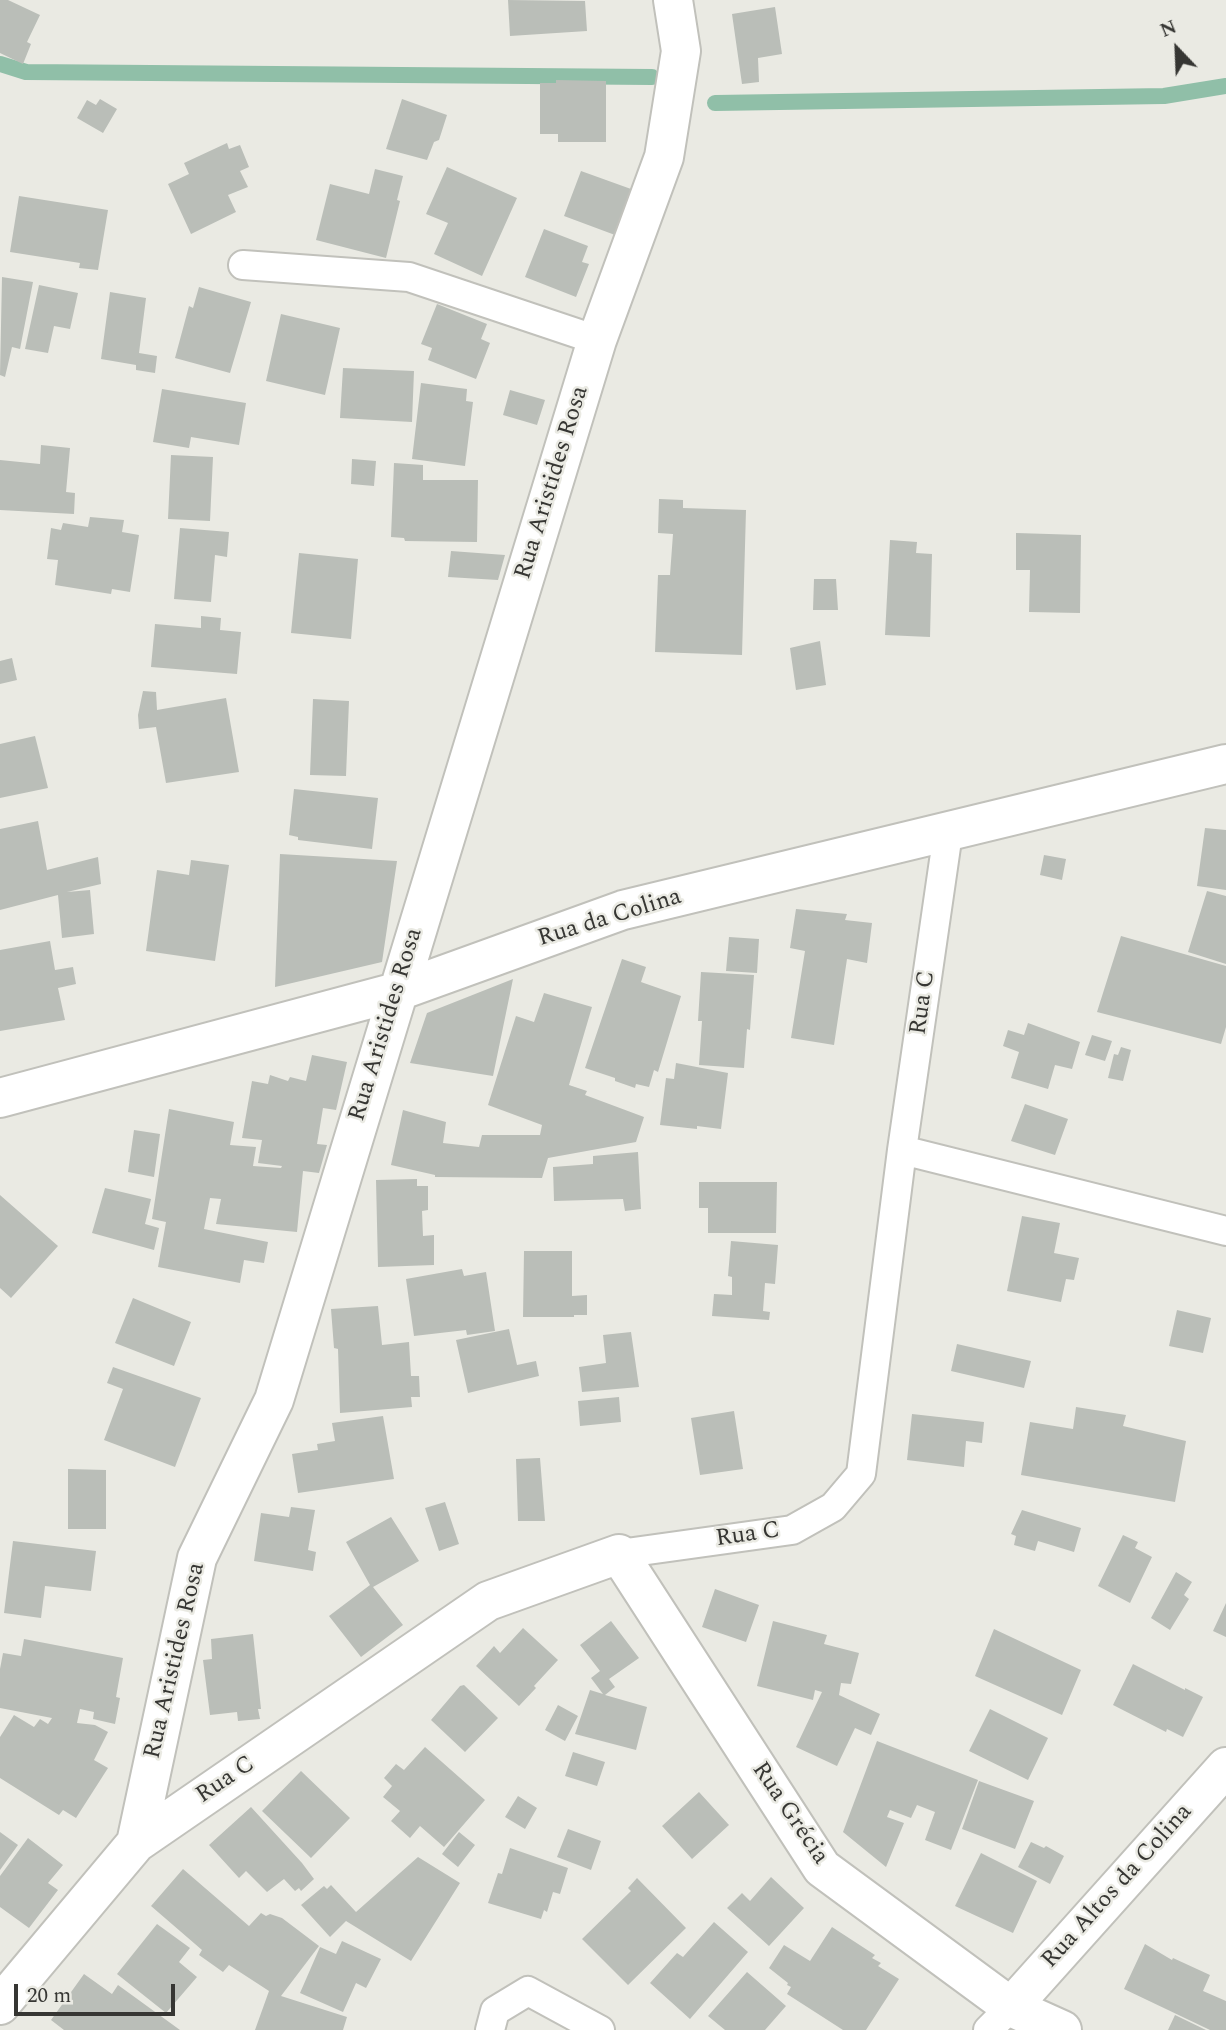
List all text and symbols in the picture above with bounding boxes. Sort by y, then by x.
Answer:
text: N [1156,13,1181,46]
north arrow [1142,14,1212,84]
street label: Rua Aristides Rosa [510,383,596,583]
street label: Rua da Colina [535,883,685,955]
street label: Rua Aristides Rosa [344,925,430,1125]
street label: Rua C [905,969,943,1037]
street label: Rua C [714,1517,782,1555]
street label: Rua Aristides Rosa [139,1560,213,1762]
street label: Rua C [191,1751,261,1811]
street label: Rua Grécia [744,1757,834,1871]
street label: Rua Altos da Colina [1037,1799,1199,1975]
scale bar [18,1970,178,2014]
text: 20 m [27,1980,71,2012]

